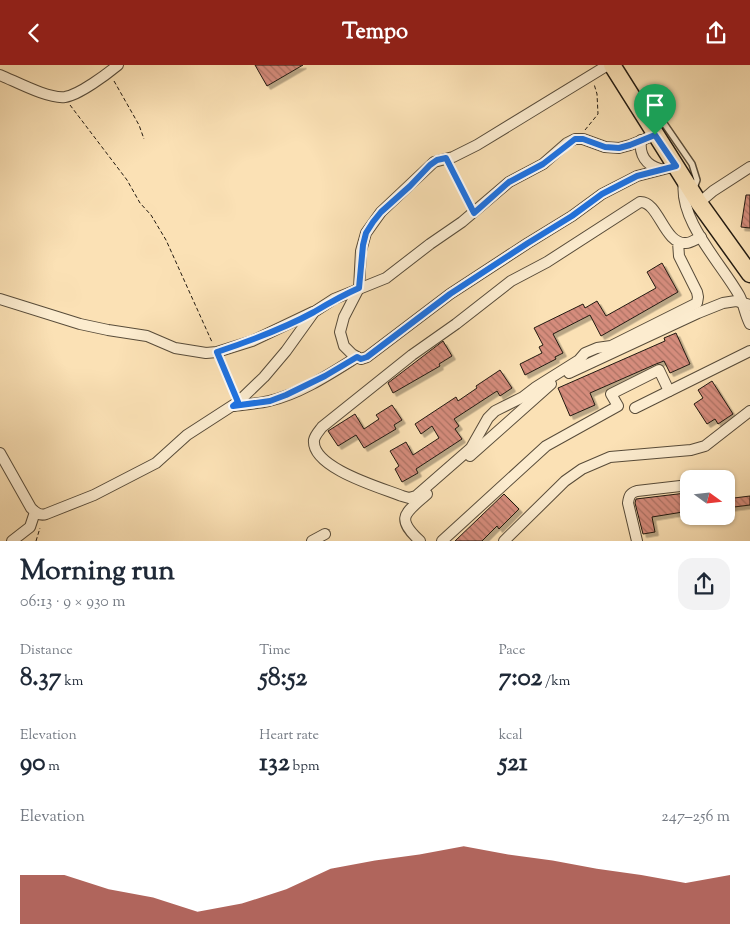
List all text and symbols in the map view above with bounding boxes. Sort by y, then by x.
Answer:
text: Tempo [342,17,408,49]
icon: back [20,19,48,47]
icon: share [702,19,730,47]
pin [634,84,676,135]
icon: arrive [641,91,669,119]
north arrow [680,470,735,525]
map controls [680,470,735,525]
text: Morning run [20,552,175,592]
button: share [678,558,730,610]
text: 06:13 · 9 × 930 m [20,591,125,614]
text: Distance [20,641,73,661]
text: Time [259,641,290,661]
text: Pace [499,641,525,661]
text: 8.37 [20,661,61,697]
text: 58:52 [259,661,307,697]
text: 7:02 [499,661,542,697]
text: km [61,672,83,692]
text: /km [542,672,570,692]
text: Elevation [20,726,77,746]
text: Heart rate [259,726,319,746]
text: kcal [499,726,523,746]
text: 90 [20,746,45,782]
text: 132 [259,746,290,782]
text: 521 [499,746,527,782]
text: m [45,757,60,777]
text: bpm [290,757,320,777]
text: Elevation [20,806,85,829]
text: 247–256 m [661,806,730,829]

